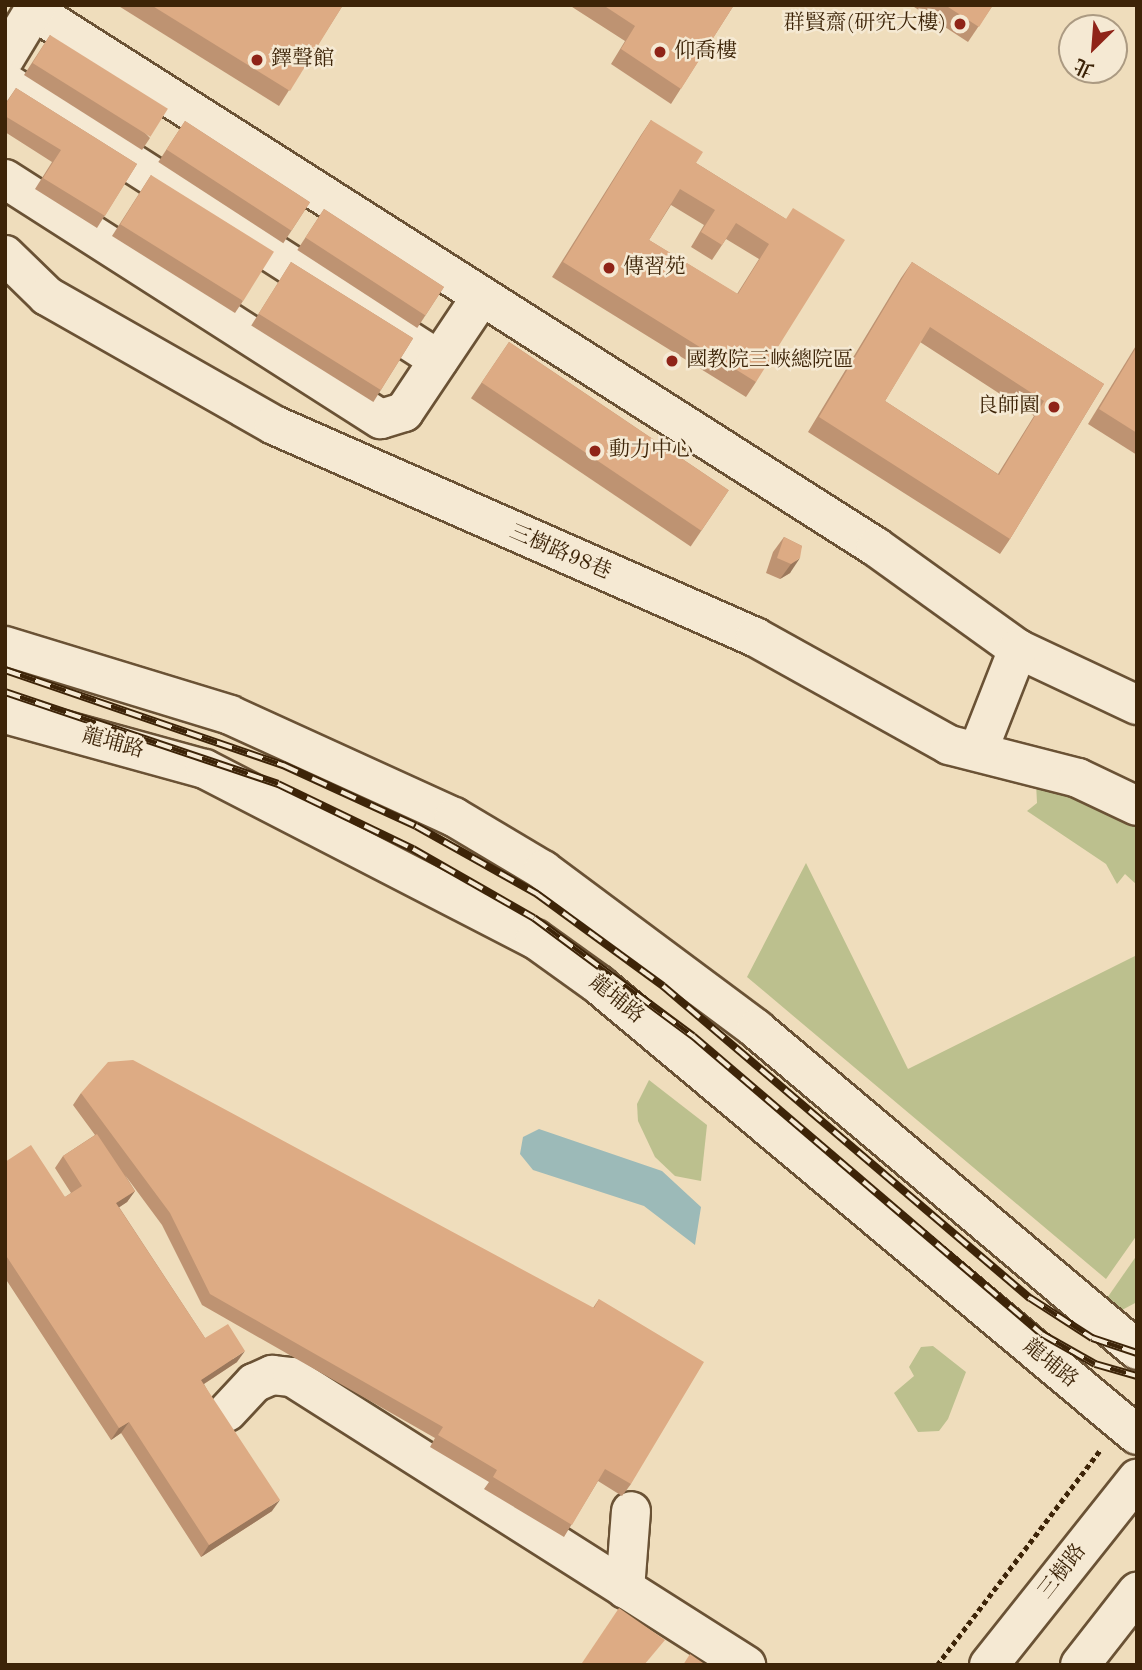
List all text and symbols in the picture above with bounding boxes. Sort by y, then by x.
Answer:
place label: 群賢齋(研究大樓) [783,11,946,37]
north arrow [1058,14,1128,84]
marker: 群賢齋(研究大樓) [952,16,968,32]
place label: 仰喬樓 [674,39,737,65]
marker: 仰喬樓 [652,44,668,60]
place label: 鐸聲館 [271,47,334,73]
marker: 鐸聲館 [249,52,265,68]
text: 北 [1072,54,1097,79]
place label: 傳習苑 [623,255,686,281]
marker: 傳習苑 [601,260,617,276]
place label: 國教院三峽總院區 [686,348,854,374]
marker: 國教院三峽總院區 [664,353,680,369]
place label: 良師園 [977,394,1040,420]
marker: 良師園 [1046,399,1062,415]
place label: 動力中心 [609,438,693,464]
marker: 動力中心 [587,443,603,459]
street label: 三樹路98巷 [505,520,615,586]
street label: 龍埔路 [79,724,147,764]
street label: 龍埔路 [584,970,648,1030]
street label: 龍埔路 [1018,1334,1082,1394]
street label: 三樹路 [1034,1539,1092,1605]

